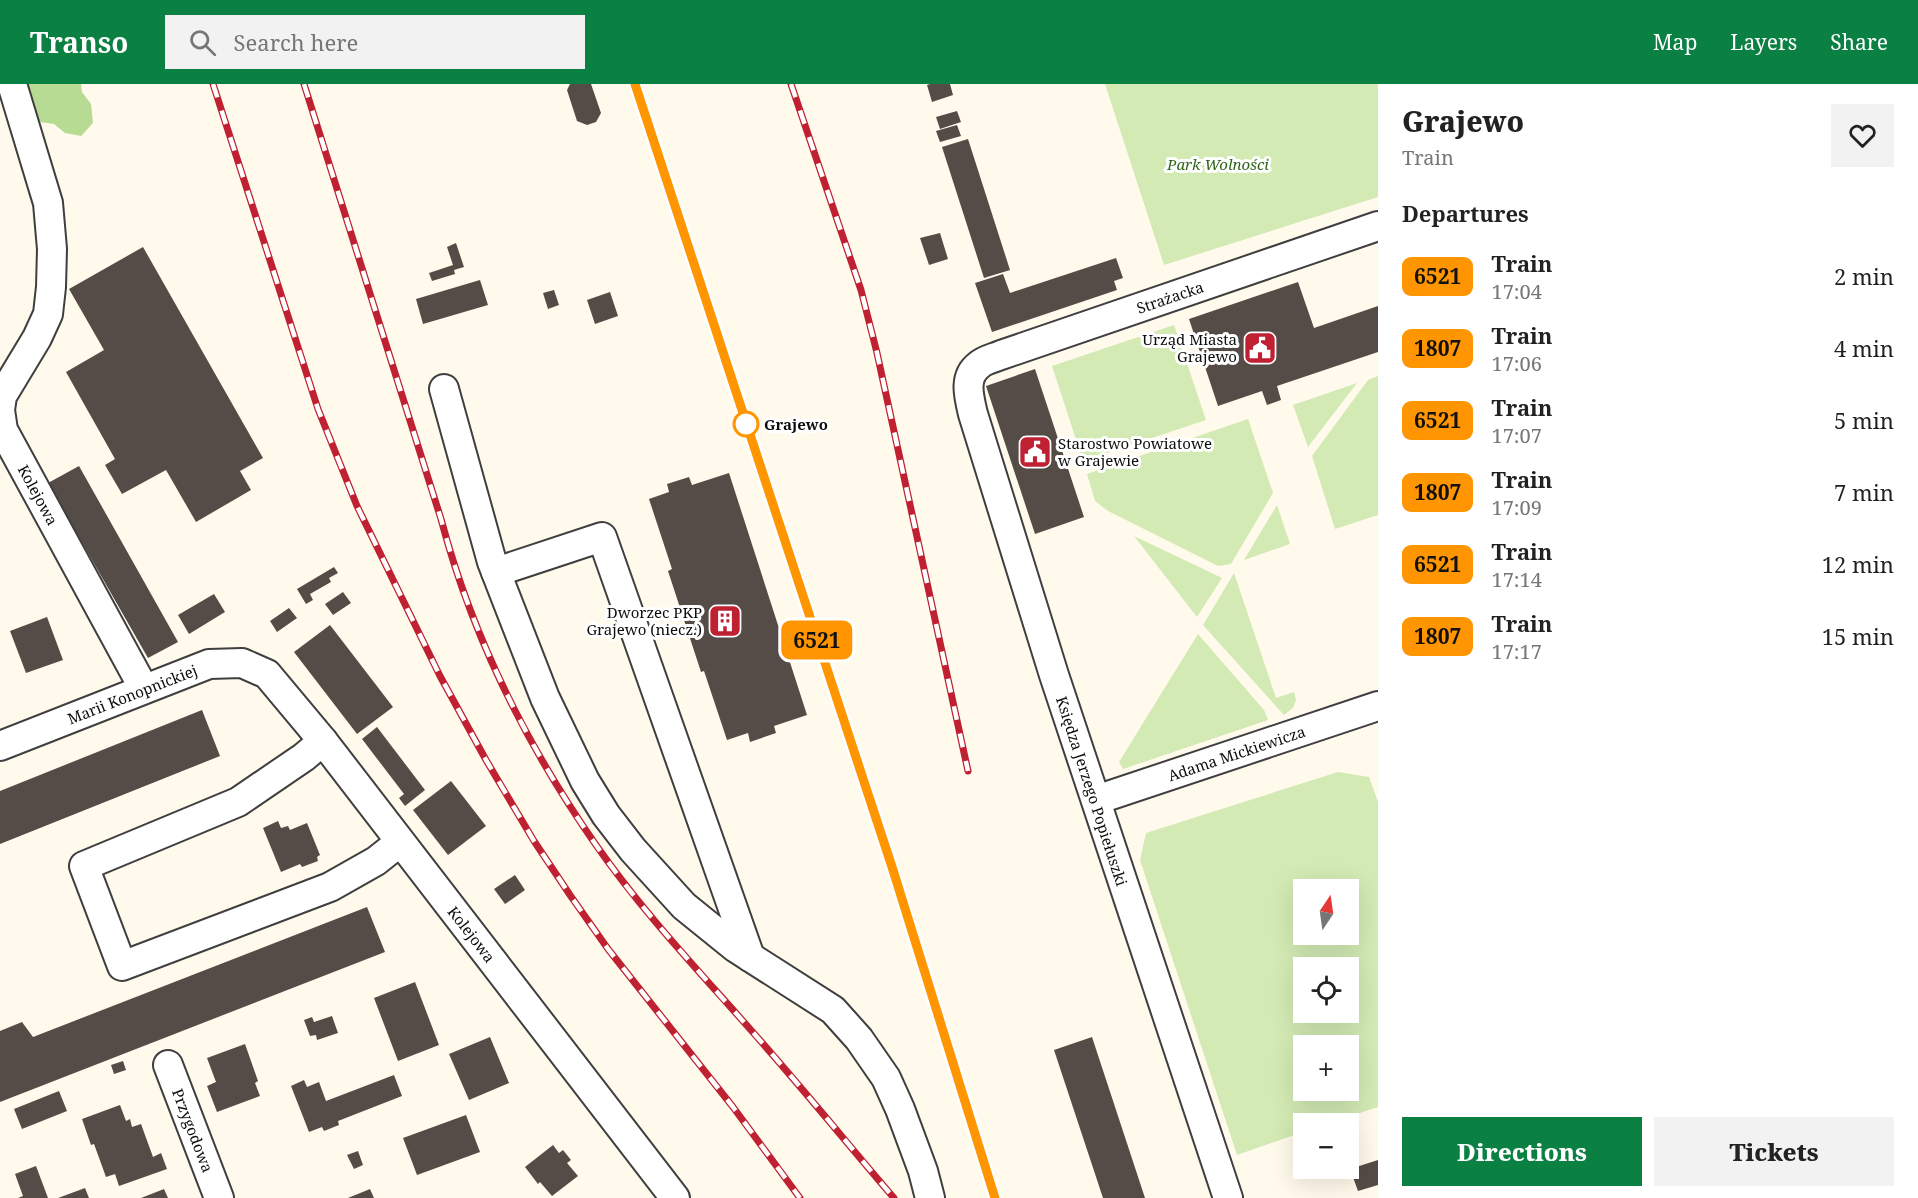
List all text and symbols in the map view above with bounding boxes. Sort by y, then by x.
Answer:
search box [165,15,585,69]
text: Transo [30,23,129,61]
icon: search [186,26,219,59]
text: Search here [234,27,358,57]
text: Map [1653,28,1697,56]
text: Layers [1730,28,1797,56]
text: Share [1830,28,1888,56]
text: Grajewo [1402,102,1524,140]
button: heart [1831,104,1894,167]
text: Train [1402,144,1454,171]
park label: Park Wolności [1166,154,1269,174]
text: Departures [1402,198,1529,228]
text: Train [1491,248,1553,278]
text: 2 min [1834,261,1894,291]
text: 6521 [1414,262,1461,290]
street label: Strażacka [1134,277,1206,318]
text: 17:04 [1491,278,1542,305]
text: Train [1491,320,1553,350]
place label: Urząd Miasta Grajewo [1142,329,1237,366]
public building icon: Urząd Miasta Grajewo [1242,330,1278,366]
text: 4 min [1834,333,1894,363]
text: 1807 [1414,334,1461,362]
text: 17:06 [1491,350,1542,377]
text: Train [1491,392,1553,422]
text: 5 min [1834,405,1894,435]
text: 6521 [1414,406,1461,434]
marker: Grajewo [733,411,759,437]
place label: Grajewo [764,414,828,434]
text: 17:07 [1491,422,1542,449]
place label: Starostwo Powiatowe w Grajewie [1058,433,1212,470]
public building icon: Starostwo Powiatowe w Grajewie [1017,434,1053,470]
street label: Kolejowa [14,461,63,529]
text: Train [1491,464,1553,494]
text: 7 min [1834,477,1894,507]
text: 1807 [1414,478,1461,506]
text: 17:09 [1491,494,1542,521]
text: Train [1491,536,1553,566]
text: 12 min [1822,549,1894,579]
text: 6521 [1414,550,1461,578]
text: 17:14 [1491,566,1542,593]
place label: Dworzec PKP Grajewo (niecz.) [586,602,702,639]
building icon: Dworzec PKP Grajewo (niecz.) [707,603,743,639]
text: Train [1491,608,1553,638]
line badge: 6521 [775,620,859,660]
text: 15 min [1822,621,1894,651]
text: 1807 [1414,622,1461,650]
text: 6521 [793,626,841,654]
text: 17:17 [1491,638,1542,665]
street label: Marii Konopnickiej [64,660,200,729]
street label: Księdza Jerzego Popiełuszki [1052,694,1132,889]
street label: Adama Mickiewicza [1165,721,1308,785]
north arrow [1293,879,1359,945]
map controls [1293,879,1359,1179]
street label: Kolejowa [444,902,500,966]
button: locate [1293,957,1359,1023]
button: + [1293,1035,1359,1101]
street label: Przygodowa [168,1086,218,1175]
button: − [1293,1113,1359,1179]
button: Directions [1402,1117,1642,1186]
button: Tickets [1654,1117,1894,1186]

